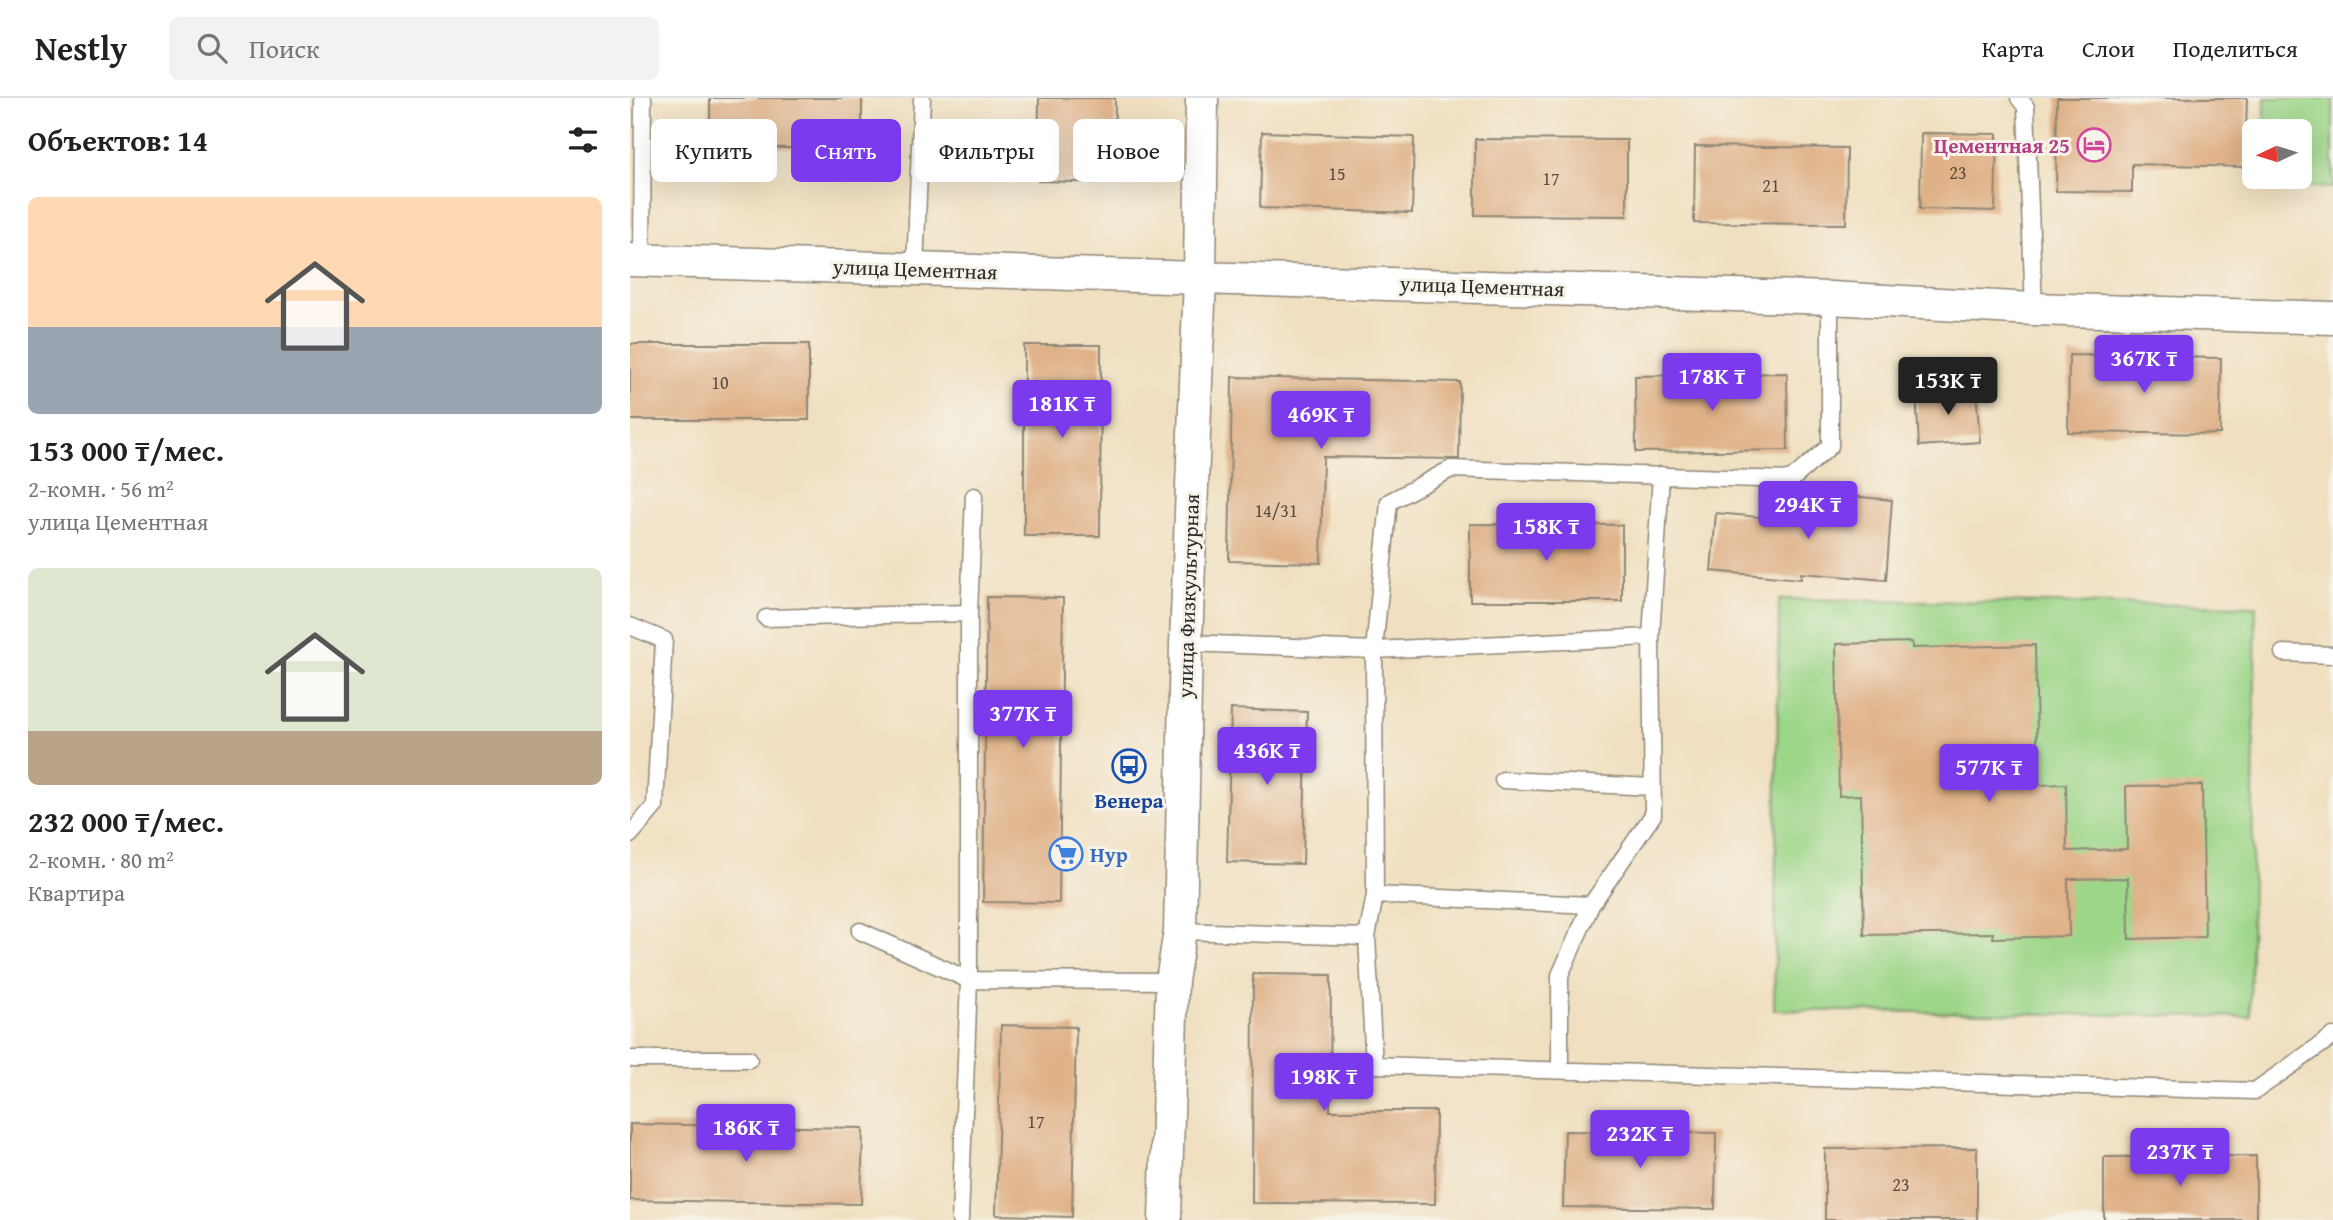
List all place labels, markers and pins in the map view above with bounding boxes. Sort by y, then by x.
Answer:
hotel icon: Цементная 25 [2075,126,2113,164]
place label: Цементная 25 [1934,130,2070,161]
pin: 367K ₸ [2087,336,2201,395]
pin: 178K ₸ [1655,354,1769,413]
pin: 153K ₸ [1891,358,2005,417]
pin: 181K ₸ [1005,380,1119,440]
pin: 469K ₸ [1264,392,1378,451]
pin: 294K ₸ [1751,482,1865,541]
pin: 158K ₸ [1489,504,1603,563]
pin: 377K ₸ [966,690,1080,750]
pin: 436K ₸ [1210,728,1324,787]
pin: 577K ₸ [1932,744,2046,804]
bus stop icon: Венера [1110,747,1148,785]
place label: Венера [1094,785,1164,816]
supermarket icon: Нур [1047,835,1085,873]
place label: Нур [1090,839,1128,870]
pin: 198K ₸ [1267,1054,1381,1113]
pin: 186K ₸ [689,1104,803,1164]
pin: 232K ₸ [1583,1110,1697,1170]
pin: 237K ₸ [2123,1128,2237,1188]

